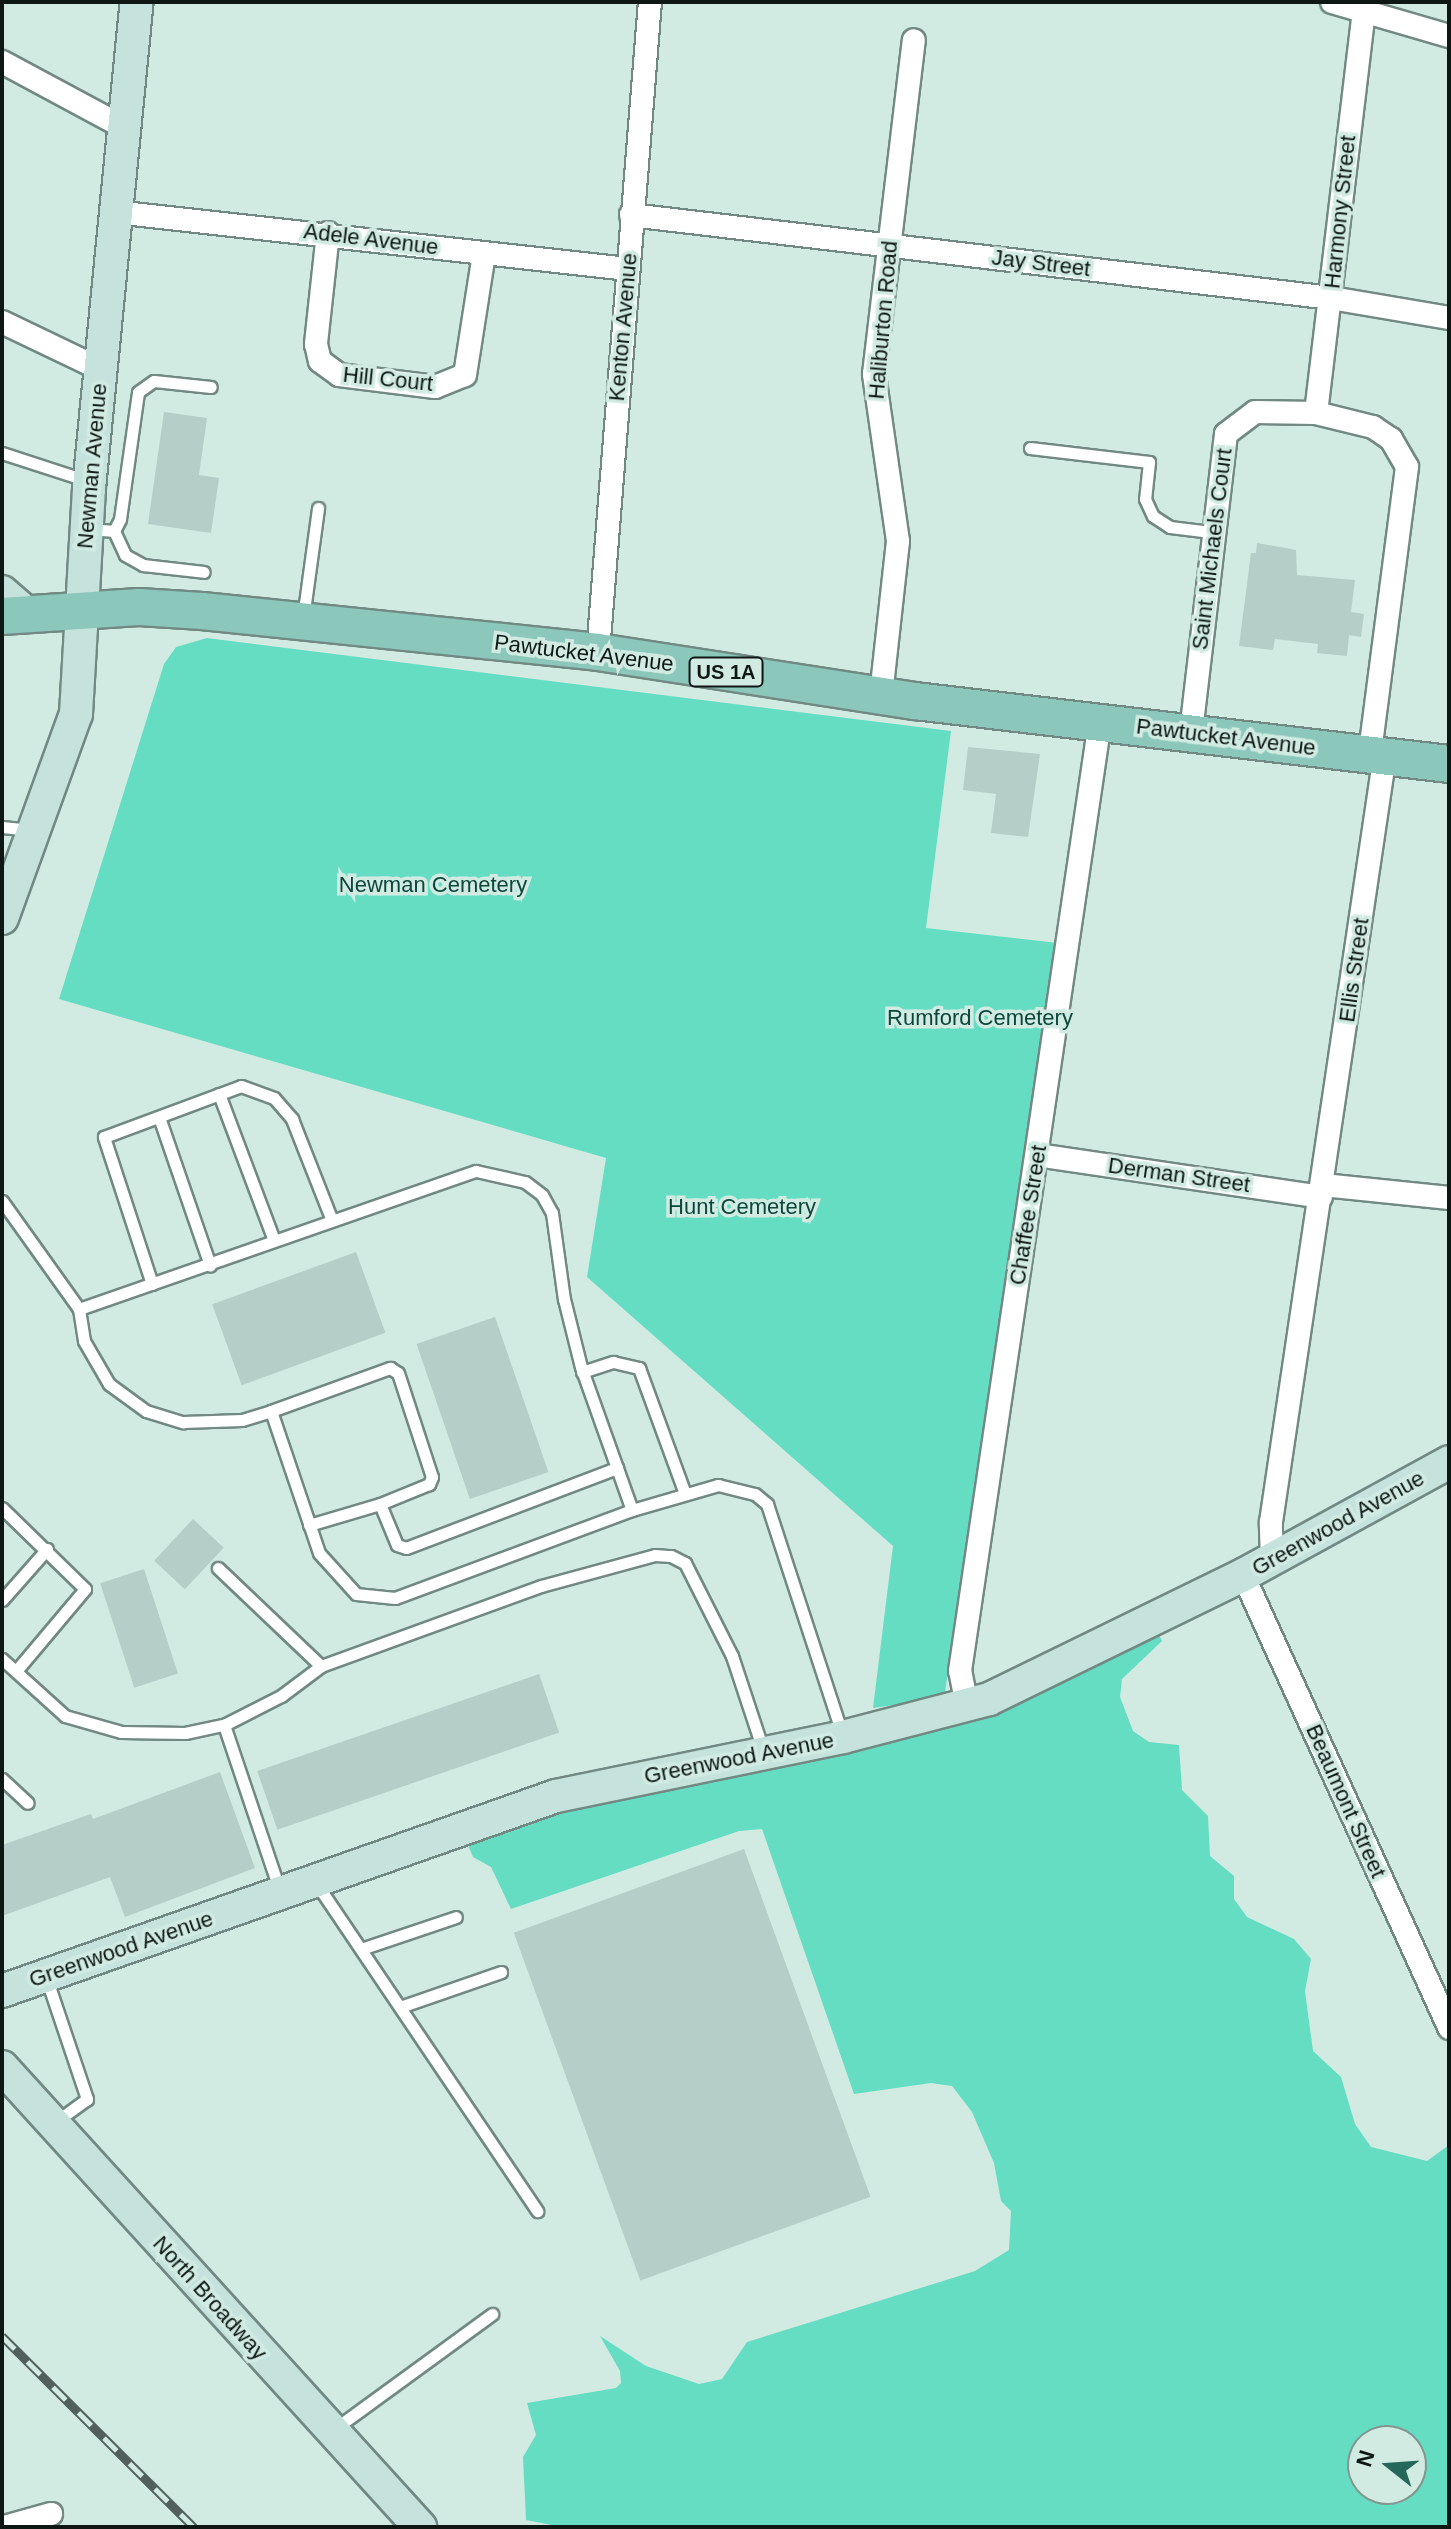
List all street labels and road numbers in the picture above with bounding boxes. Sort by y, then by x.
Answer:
street label: Harmony Street [1319,134,1361,290]
street label: Adele Avenue [302,218,440,260]
street label: Haliburton Road [863,240,903,400]
street label: Jay Street [990,244,1092,282]
street label: Kenton Avenue [603,251,643,403]
street label: Hill Court [342,361,434,397]
street label: Newman Avenue [72,382,112,550]
street label: Saint Michaels Court [1187,447,1237,651]
street label: Pawtucket Avenue [492,629,676,677]
road number: US 1A [688,656,764,688]
street label: Pawtucket Avenue [1134,713,1318,761]
street label: Ellis Street [1334,916,1374,1024]
street label: Chaffee Street [1004,1143,1052,1287]
street label: Derman Street [1106,1152,1252,1198]
street label: Greenwood Avenue [1247,1464,1429,1582]
street label: Beaumont Street [1300,1720,1392,1882]
street label: Greenwood Avenue [641,1727,837,1789]
street label: Greenwood Avenue [25,1905,217,1993]
street label: North Broadway [147,2231,273,2365]

